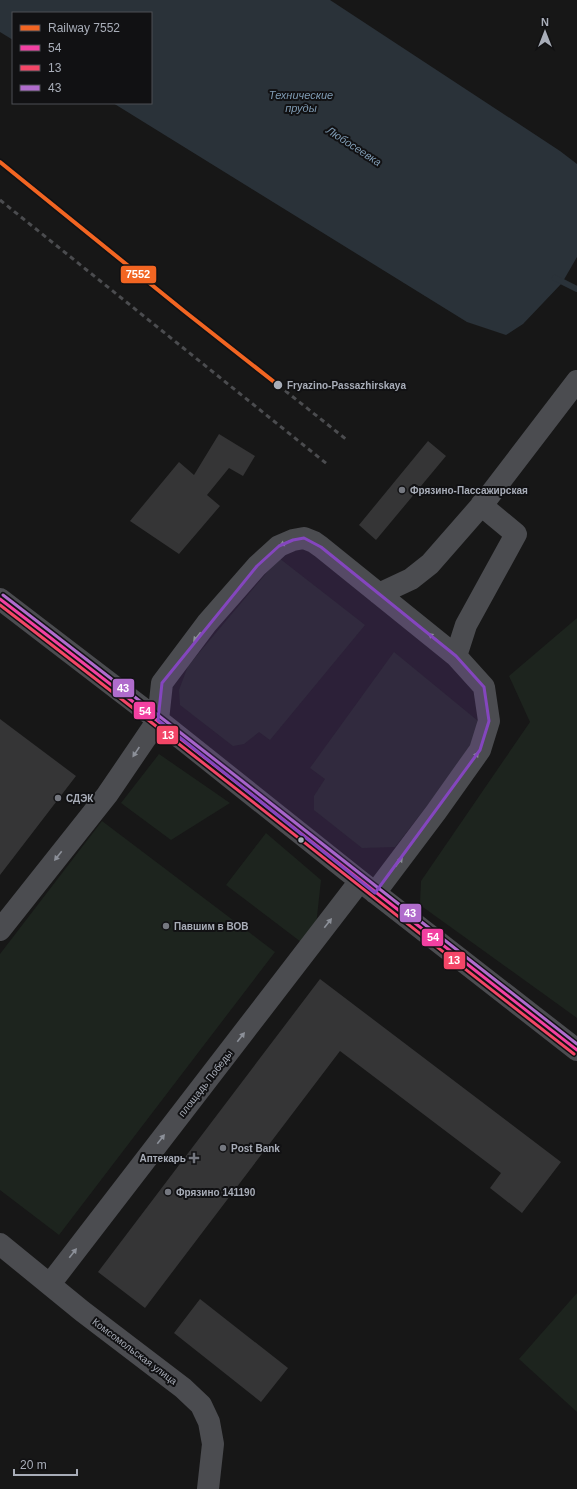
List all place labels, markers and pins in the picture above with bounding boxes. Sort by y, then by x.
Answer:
marker: Fryazino-Passazhirskaya [272,379,284,391]
place label: Fryazino-Passazhirskaya [287,380,406,391]
marker: Фрязино-Пассажирская [397,485,407,495]
place label: Фрязино-Пассажирская [410,485,528,496]
marker: СДЭК [53,793,63,803]
place label: СДЭК [66,793,94,804]
unlabelled marker [296,835,306,845]
marker: Павшим в ВОВ [161,921,171,931]
place label: Павшим в ВОВ [174,921,248,932]
marker: Post Bank [218,1143,228,1153]
place label: Post Bank [231,1143,280,1154]
place label: Аптекарь [139,1153,186,1164]
marker: Аптекарь [189,1153,199,1163]
marker: Фрязино 141190 [163,1187,173,1197]
place label: Фрязино 141190 [176,1187,256,1198]

